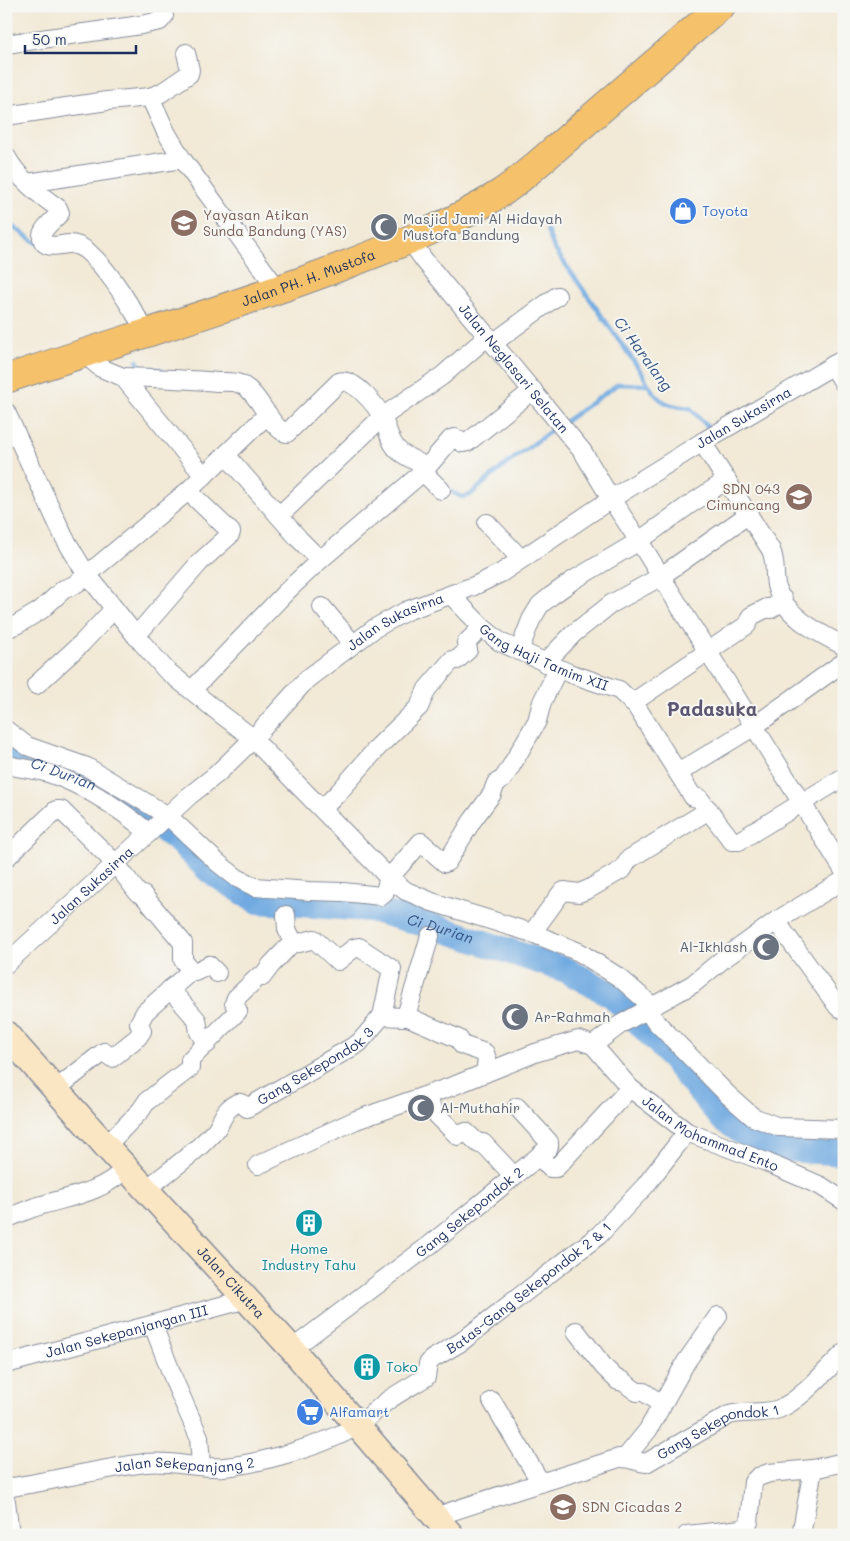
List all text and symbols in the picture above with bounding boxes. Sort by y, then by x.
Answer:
scale bar [25,22,136,54]
text: 50 m [32,29,67,49]
shop icon: Toyota [668,196,698,226]
place label: Toyota [702,201,749,220]
place label: Yayasan Atikan Sunda Bandung (YAS) [203,205,347,240]
school or university icon: Yayasan Atikan Sunda Bandung (YAS) [169,208,199,238]
place label: Masjid Jami Al Hidayah Mustofa Bandung [403,209,562,244]
mosque icon: Masjid Jami Al Hidayah Mustofa Bandung [369,212,399,242]
street label: Jalan PH. H. Mustofa [239,244,378,310]
street label: Jalan Neglasari Selatan [455,299,573,437]
water label: Ci Haralang [610,312,678,395]
street label: Jalan Sukasirna [692,382,795,453]
place label: SDN 043 Cimuncang [706,479,780,514]
school or university icon: SDN 043 Cimuncang [784,482,814,512]
street label: Jalan Sukasirna [343,588,446,655]
street label: Gang Haji Tamim XII [475,619,611,695]
district label: Padasuka [667,696,757,721]
water label: Ci Durian [28,752,99,794]
street label: Jalan Sukasirna [45,842,137,928]
water label: Ci Durian [405,909,476,948]
mosque icon: Al-Ikhlash [751,932,781,962]
place label: Al-Ikhlash [679,937,747,956]
mosque icon: Ar-Rahmah [500,1002,530,1032]
place label: Ar-Rahmah [534,1007,610,1026]
street label: Gang Sekepondok 3 [253,1023,378,1109]
street label: Jalan Mohammad Ento [638,1091,782,1175]
mosque icon: Al-Muthahir [406,1093,436,1123]
place label: Al-Muthahir [440,1098,520,1117]
street label: Gang Sekepondok 2 [411,1163,527,1261]
building icon: Home Industry Tahu [294,1208,324,1238]
street label: Batas-Gang Sekepondok 2 & 1 [443,1218,615,1358]
place label: Home Industry Tahu [262,1239,356,1274]
street label: Jalan Cikutra [193,1242,269,1322]
street label: Jalan Sekepanjangan III [43,1300,210,1362]
building icon: Toko [352,1352,382,1382]
place label: Toko [386,1357,418,1376]
supermarket icon: Alfamart [295,1397,325,1427]
street label: Gang Sekepondok 1 [653,1400,781,1464]
place label: Alfamart [329,1402,389,1421]
street label: Jalan Sekepanjang 2 [113,1452,256,1476]
school or university icon: SDN Cicadas 2 [548,1492,578,1522]
place label: SDN Cicadas 2 [582,1497,682,1516]

